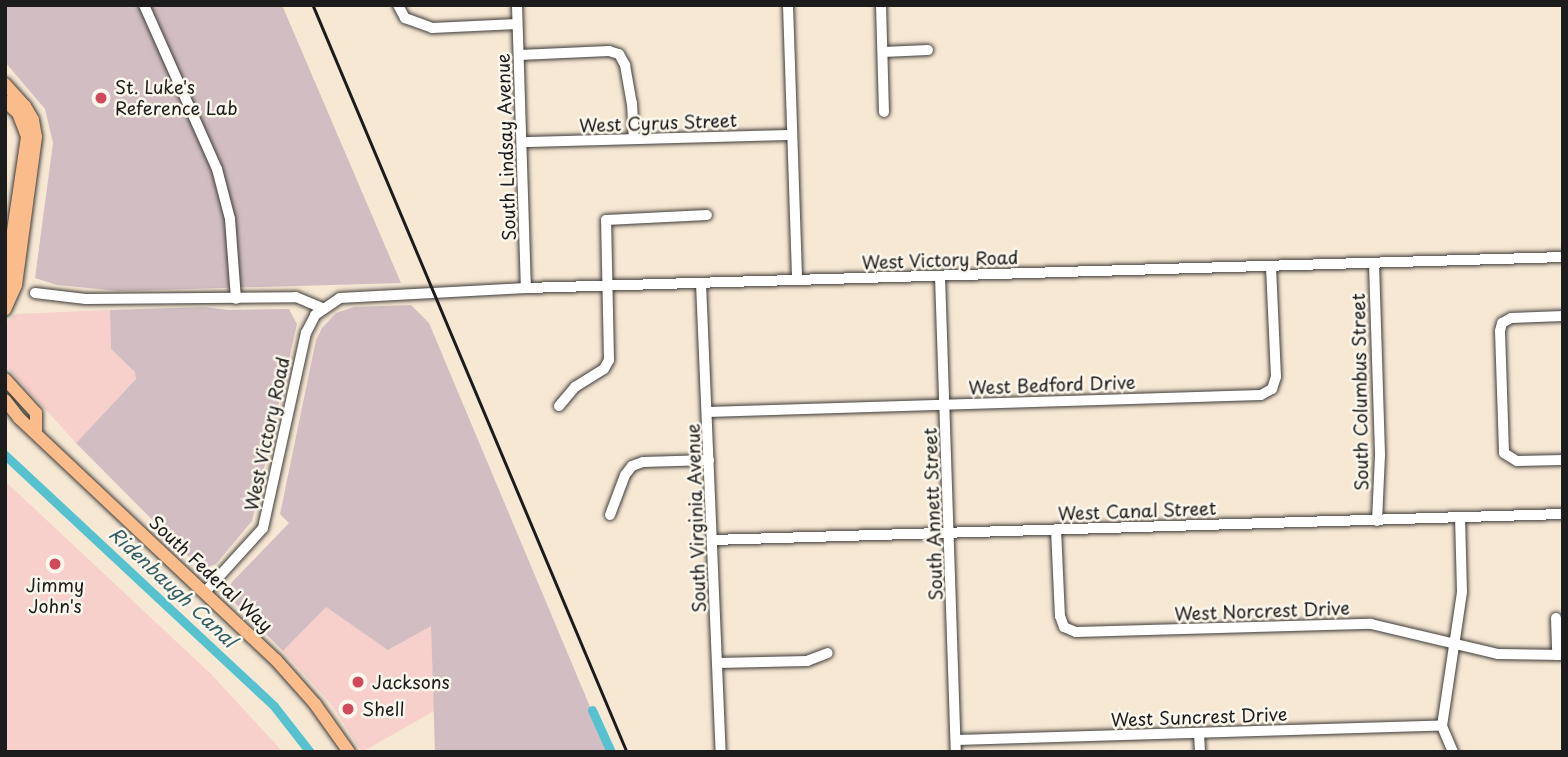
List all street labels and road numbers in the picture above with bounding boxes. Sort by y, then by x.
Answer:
street label: South Lindsay Avenue [492,52,520,242]
street label: West Cyrus Street [579,109,737,137]
street label: West Victory Road [860,246,1020,274]
street label: South Columbus Street [1347,293,1373,491]
street label: West Victory Road [240,354,294,514]
street label: West Bedford Drive [968,371,1136,399]
street label: South Virginia Avenue [682,422,710,614]
street label: South Annett Street [919,426,947,602]
street label: West Canal Street [1057,497,1217,525]
street label: South Federal Way [144,510,278,638]
street label: West Norcrest Drive [1174,597,1350,625]
street label: West Suncrest Drive [1110,703,1288,731]

